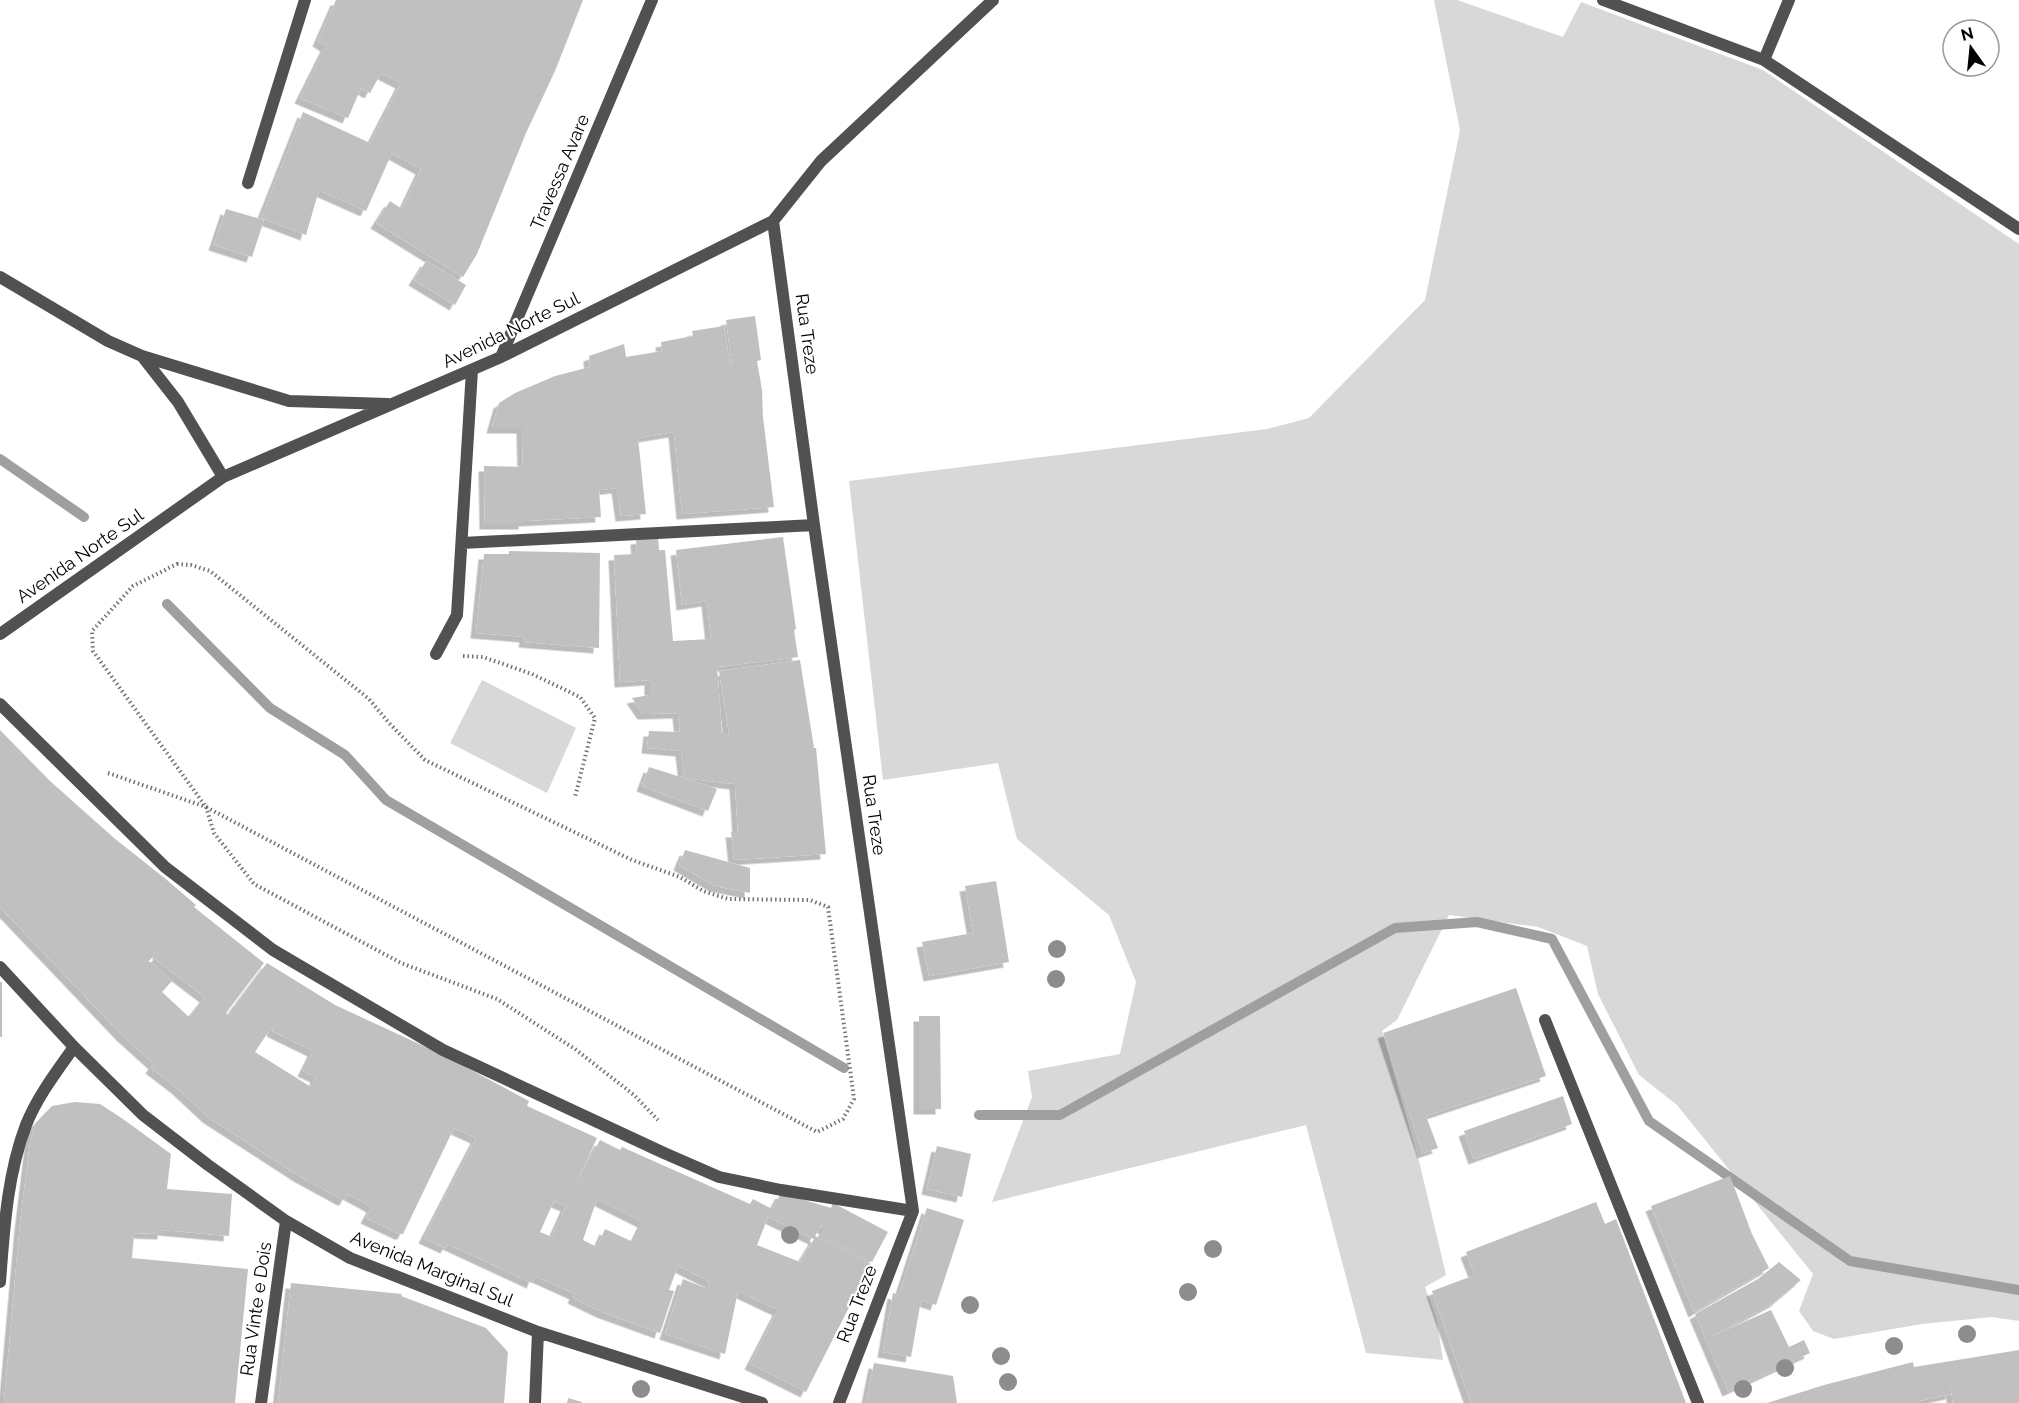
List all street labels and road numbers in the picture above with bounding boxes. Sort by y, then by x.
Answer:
street label: Travessa Avare [526,110,594,233]
street label: Avenida Norte Sul [439,287,583,372]
street label: Rua Treze [791,292,824,376]
street label: Avenida Norte Sul [12,504,147,607]
street label: Rua Treze [858,773,891,857]
street label: Avenida Marginal Sul [348,1226,517,1311]
street label: Rua Vinte e Dois [236,1240,275,1377]
street label: Rua Treze [832,1262,881,1346]

